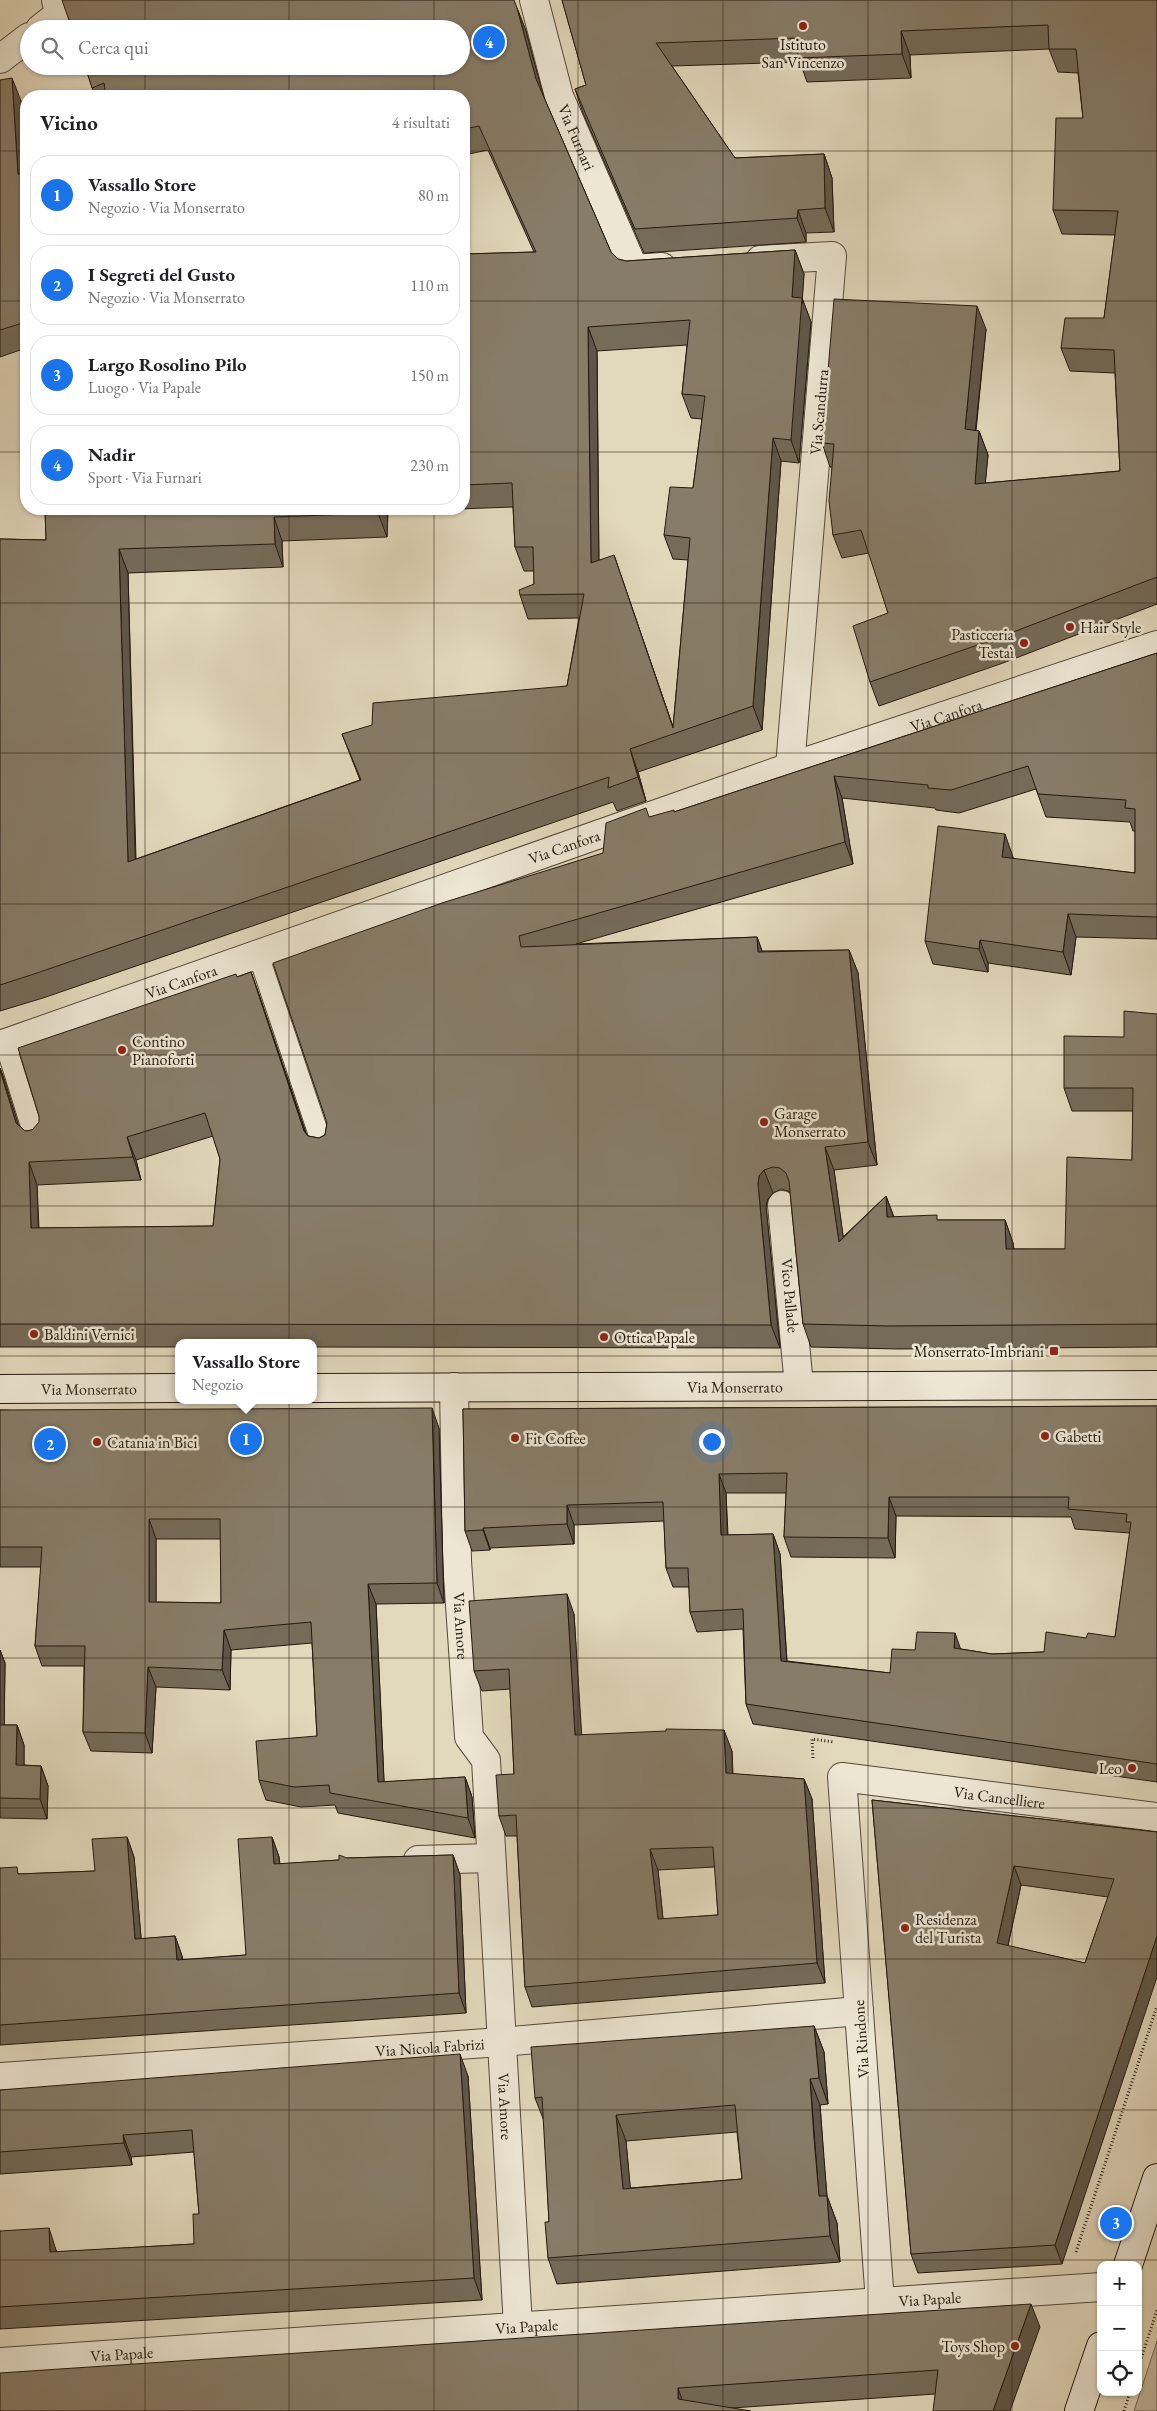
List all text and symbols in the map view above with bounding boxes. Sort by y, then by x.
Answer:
search box [20,20,470,75]
marker: Istituto San Vincenzo [797,20,809,32]
pin: 4 [473,23,505,61]
icon: search [38,34,66,62]
place label: Istituto San Vincenzo [761,34,845,73]
text: Cerca qui [78,35,149,60]
street label: Via Furnari [553,101,600,173]
text: Vicino [40,109,98,136]
text: 4 risultati [392,112,450,133]
text: Vassallo Store [88,172,196,197]
text: 1 [53,185,61,206]
text: 80 m [418,185,449,206]
text: Negozio · Via Monserrato [88,197,245,218]
text: I Segreti del Gusto [88,262,235,287]
text: 2 [53,275,61,296]
text: 110 m [410,275,449,296]
text: Negozio · Via Monserrato [88,287,245,308]
text: Largo Rosolino Pilo [88,352,246,377]
text: 3 [53,365,61,386]
text: 150 m [410,365,449,386]
street label: Via Scandurra [805,368,833,456]
text: Luogo · Via Papale [88,377,201,398]
text: Nadir [88,442,135,467]
text: 4 [53,455,61,476]
text: 230 m [410,455,449,476]
text: Sport · Via Furnari [88,467,202,488]
place label: Hair Style [1080,617,1141,638]
marker: Hair Style [1064,621,1076,633]
place label: Pasticceria Testaì [951,624,1015,663]
marker: Pasticceria Testaì [1018,637,1030,649]
street label: Via Canfora [907,693,985,737]
street label: Via Canfora [525,824,603,869]
street label: Via Canfora [142,959,220,1004]
place label: Contino Pianoforti [132,1031,194,1070]
marker: Contino Pianoforti [116,1044,128,1056]
place label: Garage Monserrato [774,1103,846,1142]
marker: Garage Monserrato [758,1116,770,1128]
street label: Vico Pallade [777,1258,804,1334]
place label: Baldini Vernici [44,1324,135,1345]
place label: Ottica Papale [614,1327,695,1348]
marker: Baldini Vernici [28,1328,40,1340]
marker: Ottica Papale [598,1331,610,1343]
popup [175,1339,317,1404]
place label: Monserrato-Imbriani [914,1341,1044,1362]
marker: Monserrato-Imbriani [1048,1345,1060,1357]
text: Vassallo Store [192,1349,300,1374]
text: Negozio [192,1374,243,1395]
street label: Via Monserrato [687,1376,783,1397]
street label: Via Monserrato [41,1378,137,1399]
pin: 1 [230,1420,262,1458]
pin: 2 [34,1425,66,1463]
place label: Gabetti [1055,1426,1102,1447]
place label: Fit Coffee [525,1428,586,1449]
your location [699,1429,725,1455]
marker: Gabetti [1039,1430,1051,1442]
place label: Catania in Bici [107,1432,197,1453]
marker: Fit Coffee [509,1432,521,1444]
marker: Catania in Bici [91,1436,103,1448]
street label: Via Amore [449,1592,474,1660]
place label: Leo [1099,1758,1122,1779]
marker: Leo [1126,1762,1138,1774]
street label: Via Cancelliere [952,1781,1046,1813]
place label: Residenza del Turista [915,1909,982,1948]
marker: Residenza del Turista [899,1922,911,1934]
street label: Via Rindone [848,1999,874,2079]
street label: Via Nicola Fabrizi [375,2033,485,2061]
street label: Via Amore [493,2072,518,2140]
pin: 3 [1100,2204,1132,2242]
map controls [1097,2261,1142,2396]
button: + [1097,2261,1142,2306]
street label: Via Papale [898,2286,962,2311]
button: − [1097,2306,1142,2351]
street label: Via Papale [495,2314,559,2339]
place label: Toys Shop [941,2336,1005,2357]
marker: Toys Shop [1009,2340,1021,2352]
street label: Via Papale [90,2341,154,2366]
button: locate [1097,2351,1142,2396]

